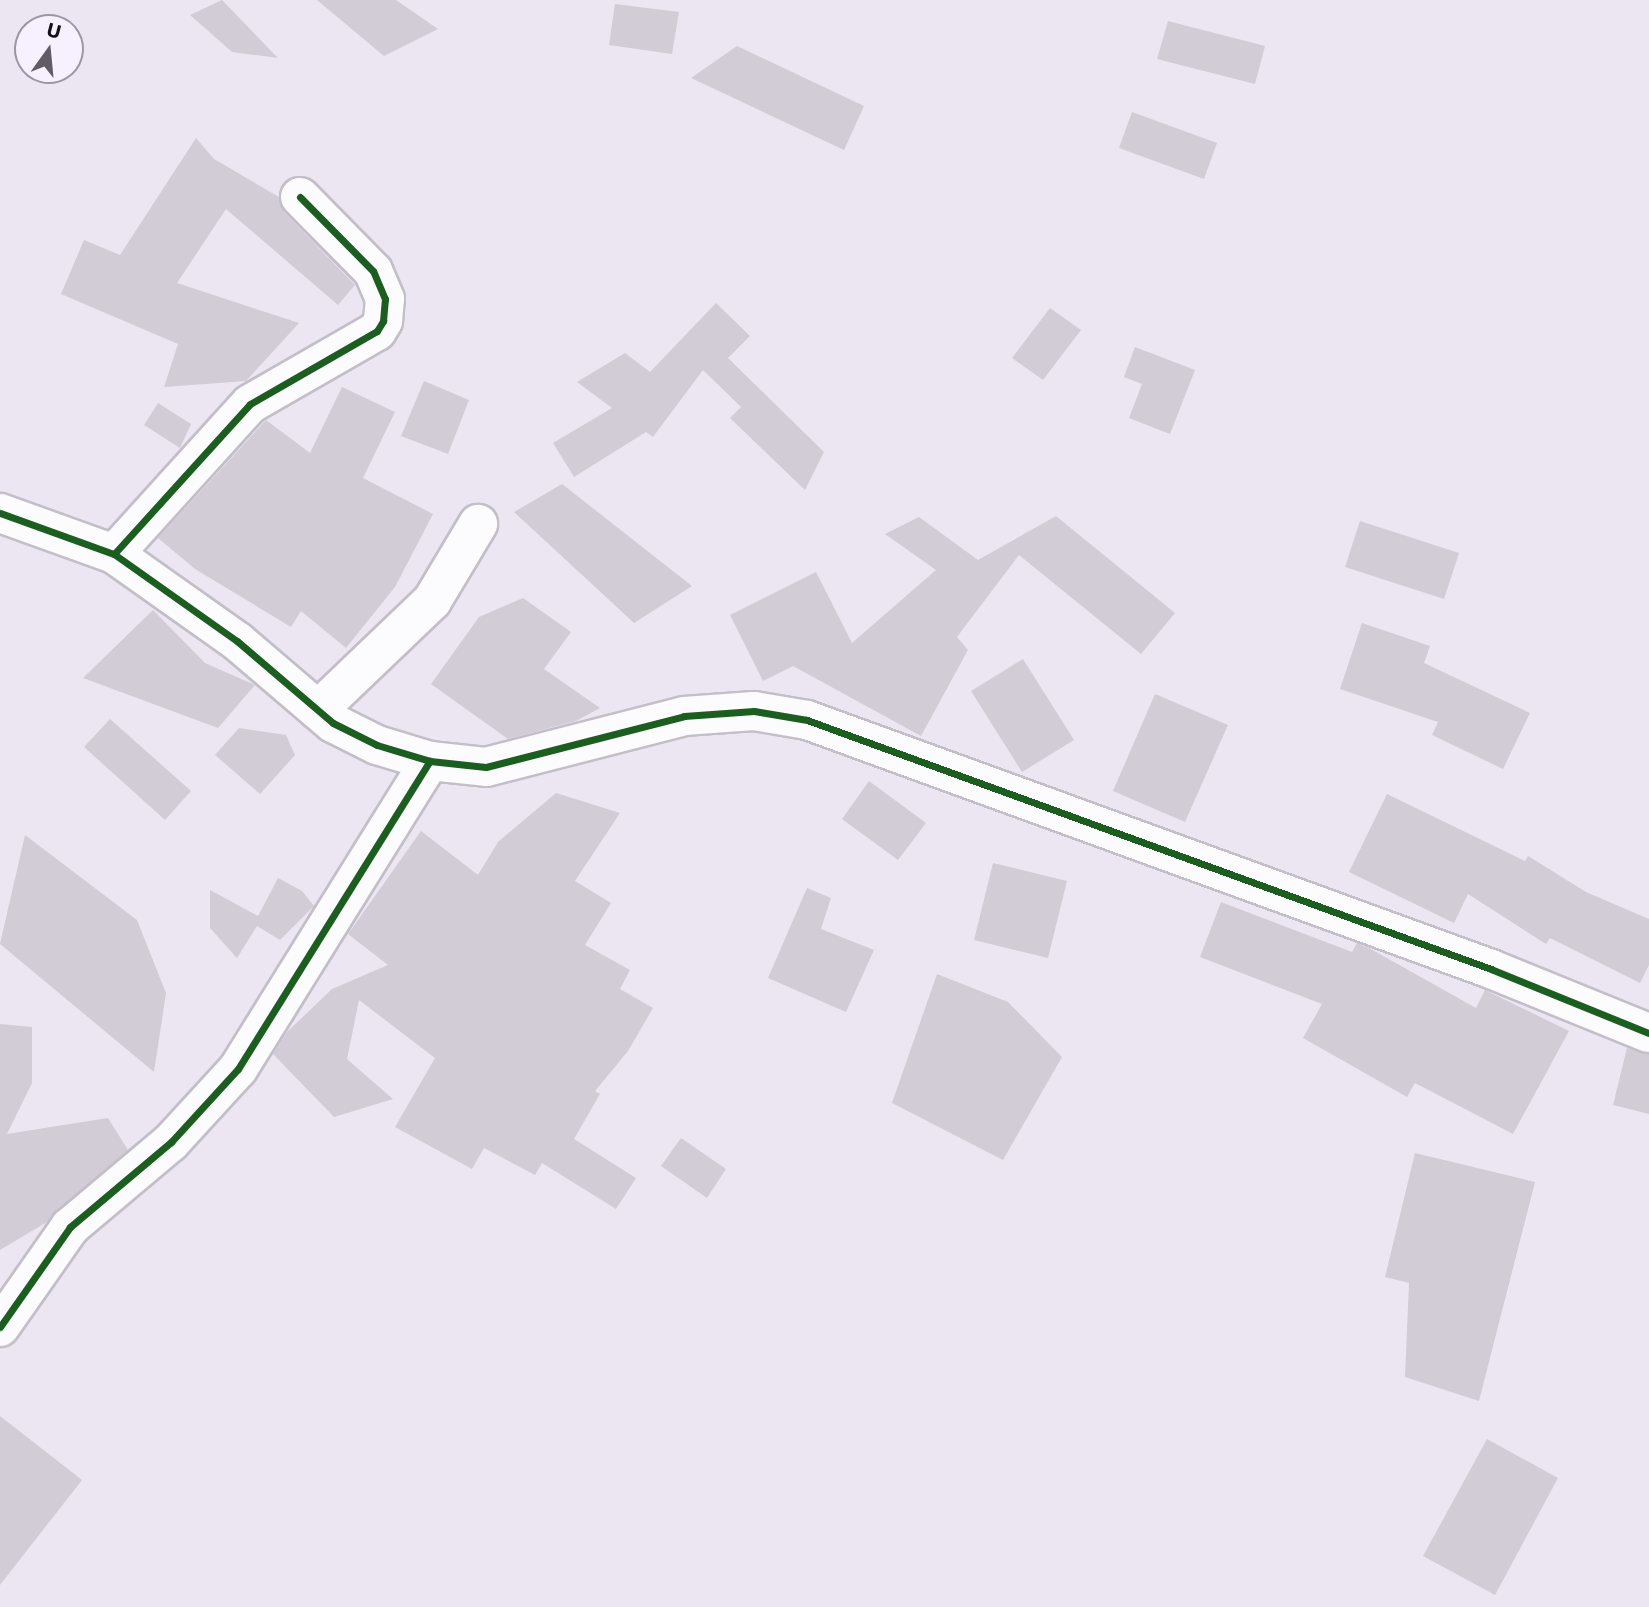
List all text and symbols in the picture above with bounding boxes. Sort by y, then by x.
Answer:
north arrow [14,14,84,84]
text: U [44,17,64,43]

